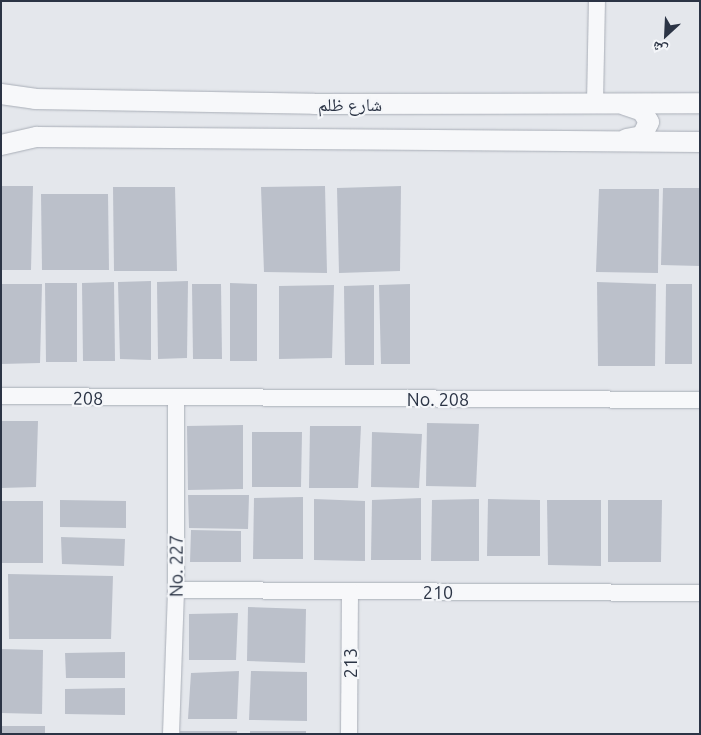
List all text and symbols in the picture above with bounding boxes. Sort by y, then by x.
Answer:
north arrow [641,10,691,60]
text: ش [650,38,670,59]
street label: شارع ظلم [318,93,382,115]
street label: 208 [73,387,103,409]
street label: No. 208 [407,388,469,410]
street label: No. 227 [165,535,187,597]
street label: 210 [423,581,453,603]
street label: 213 [339,648,361,678]

